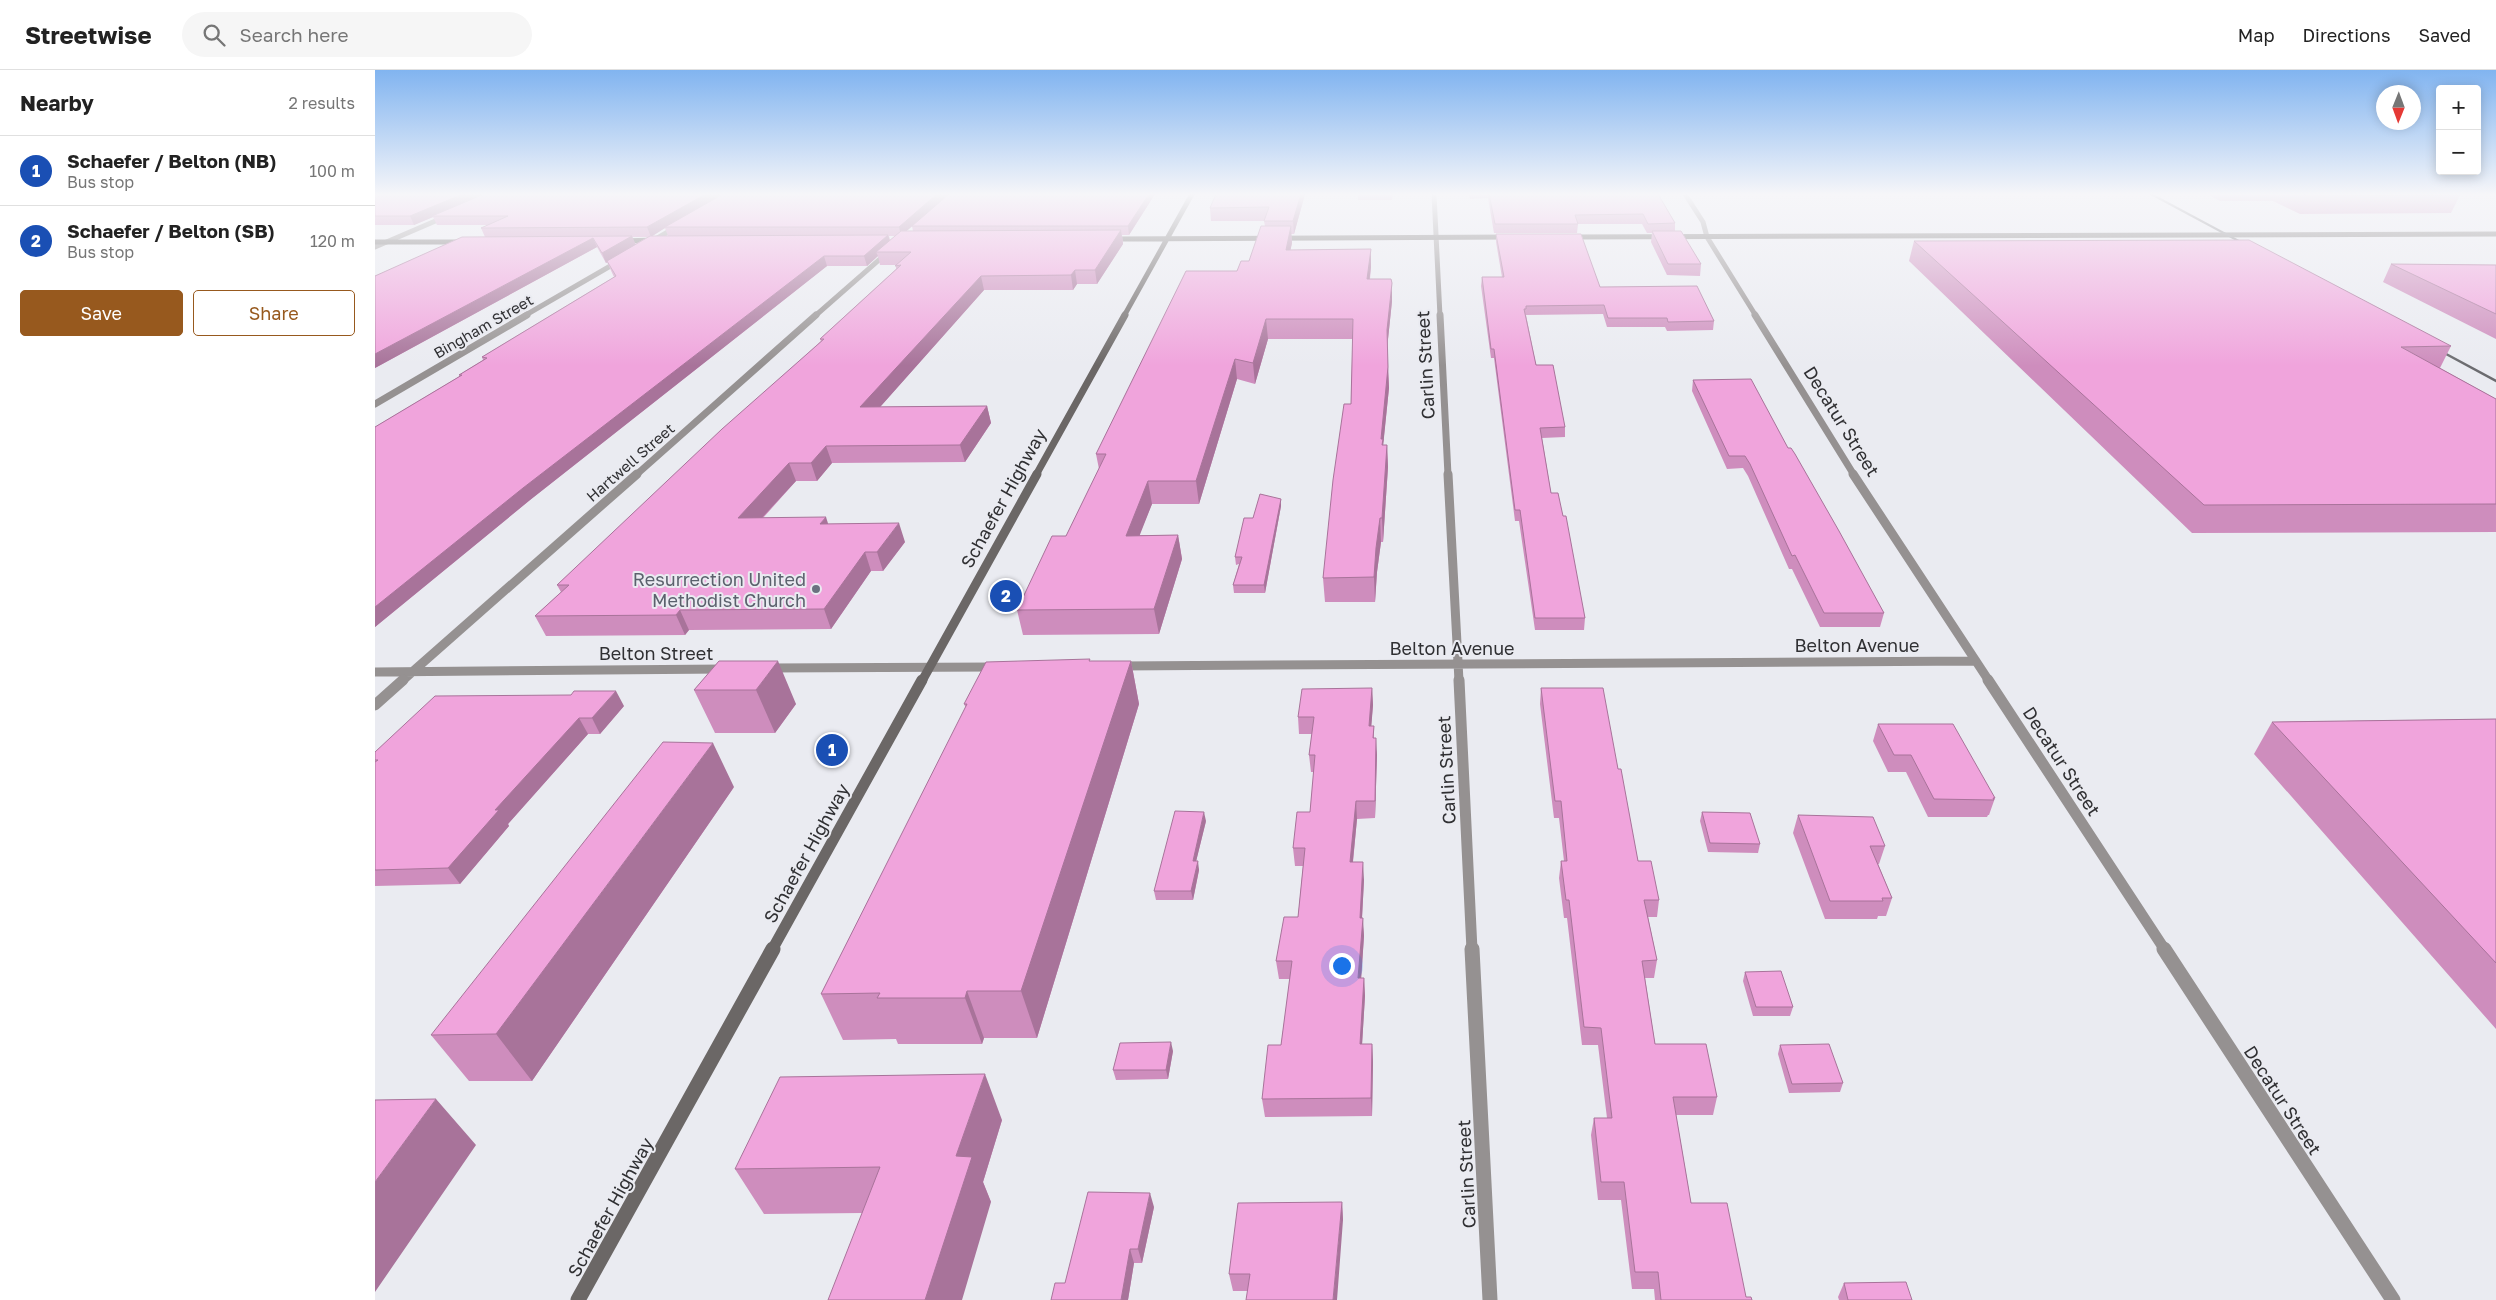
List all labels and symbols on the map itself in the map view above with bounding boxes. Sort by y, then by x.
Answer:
north arrow [2376,85,2421,130]
street label: Bingham Street [430,290,536,362]
street label: Carlin Street [1411,310,1439,420]
street label: Decatur Street [1799,362,1885,480]
street label: Hartwell Street [582,419,678,505]
street label: Schaefer Highway [956,425,1050,571]
place label: Resurrection United Methodist Church [633,568,806,611]
pin: 2 [990,577,1022,615]
marker: Resurrection United Methodist Church [810,583,822,595]
street label: Belton Avenue [1794,634,1920,656]
street label: Belton Avenue [1389,637,1515,659]
street label: Belton Street [599,642,713,664]
street label: Decatur Street [2019,702,2105,820]
street label: Carlin Street [1432,715,1460,825]
pin: 1 [816,731,848,769]
street label: Schaefer Highway [759,780,853,926]
your location [1329,953,1355,979]
street label: Decatur Street [2240,1041,2326,1159]
street label: Carlin Street [1452,1119,1480,1229]
street label: Schaefer Highway [563,1134,657,1280]

